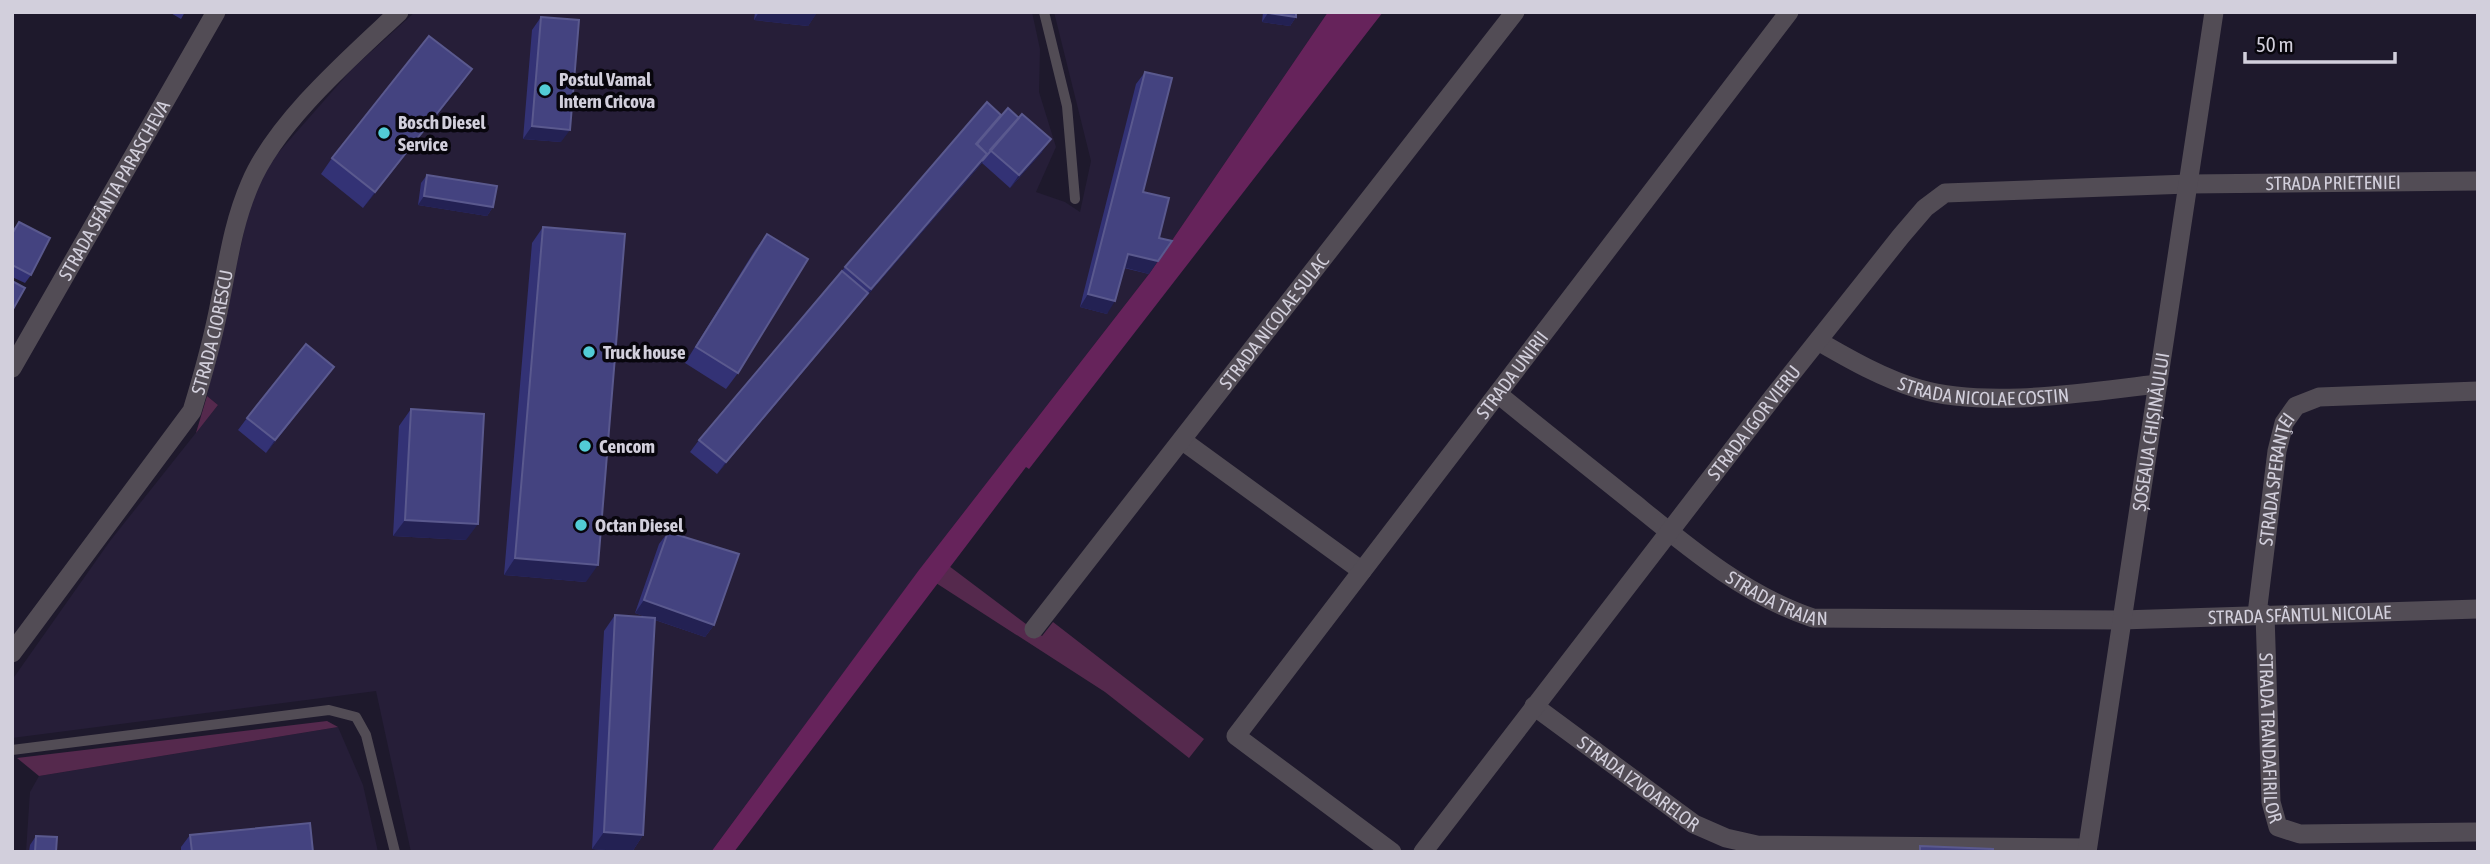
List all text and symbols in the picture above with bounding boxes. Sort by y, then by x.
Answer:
scale bar [2245,21,2396,65]
text: 50 m [2256,32,2294,56]
place label: Postul Vamal Intern Cricova [559,68,655,112]
marker: Postul Vamal Intern Cricova [537,82,553,98]
street label: STRADA SFÂNTA PARASCHEVA [54,96,174,284]
place label: Bosch Diesel Service [398,111,486,155]
marker: Bosch Diesel Service [376,125,392,141]
street label: STRADA PRIETENIEI [2266,171,2401,194]
street label: STRADA NICOLAE SULAC [1214,249,1333,393]
street label: STRADA CIORESCU [187,268,237,397]
street label: STRADA UNIRII [1472,327,1552,423]
place label: Truck house [603,341,686,363]
marker: Truck house [581,344,597,360]
street label: ȘOSEAUA CHIȘINĂULUI [2128,351,2173,513]
street label: STRADA IGOR VIERU [1702,361,1805,484]
street label: STRADA NICOLAE COSTIN [1895,372,2070,409]
street label: STRADA SPERANŢEI [2254,408,2299,547]
place label: Cencom [599,435,655,457]
marker: Cencom [577,438,593,454]
place label: Octan Diesel [595,514,684,536]
marker: Octan Diesel [573,517,589,533]
street label: STRADA TRAIAN [1722,566,1828,630]
street label: STRADA SFÂNTUL NICOLAE [2208,601,2391,628]
street label: STRADA TRANDAFIRILOR [2255,652,2287,826]
street label: STRADA IZVOARELOR [1573,731,1704,836]

